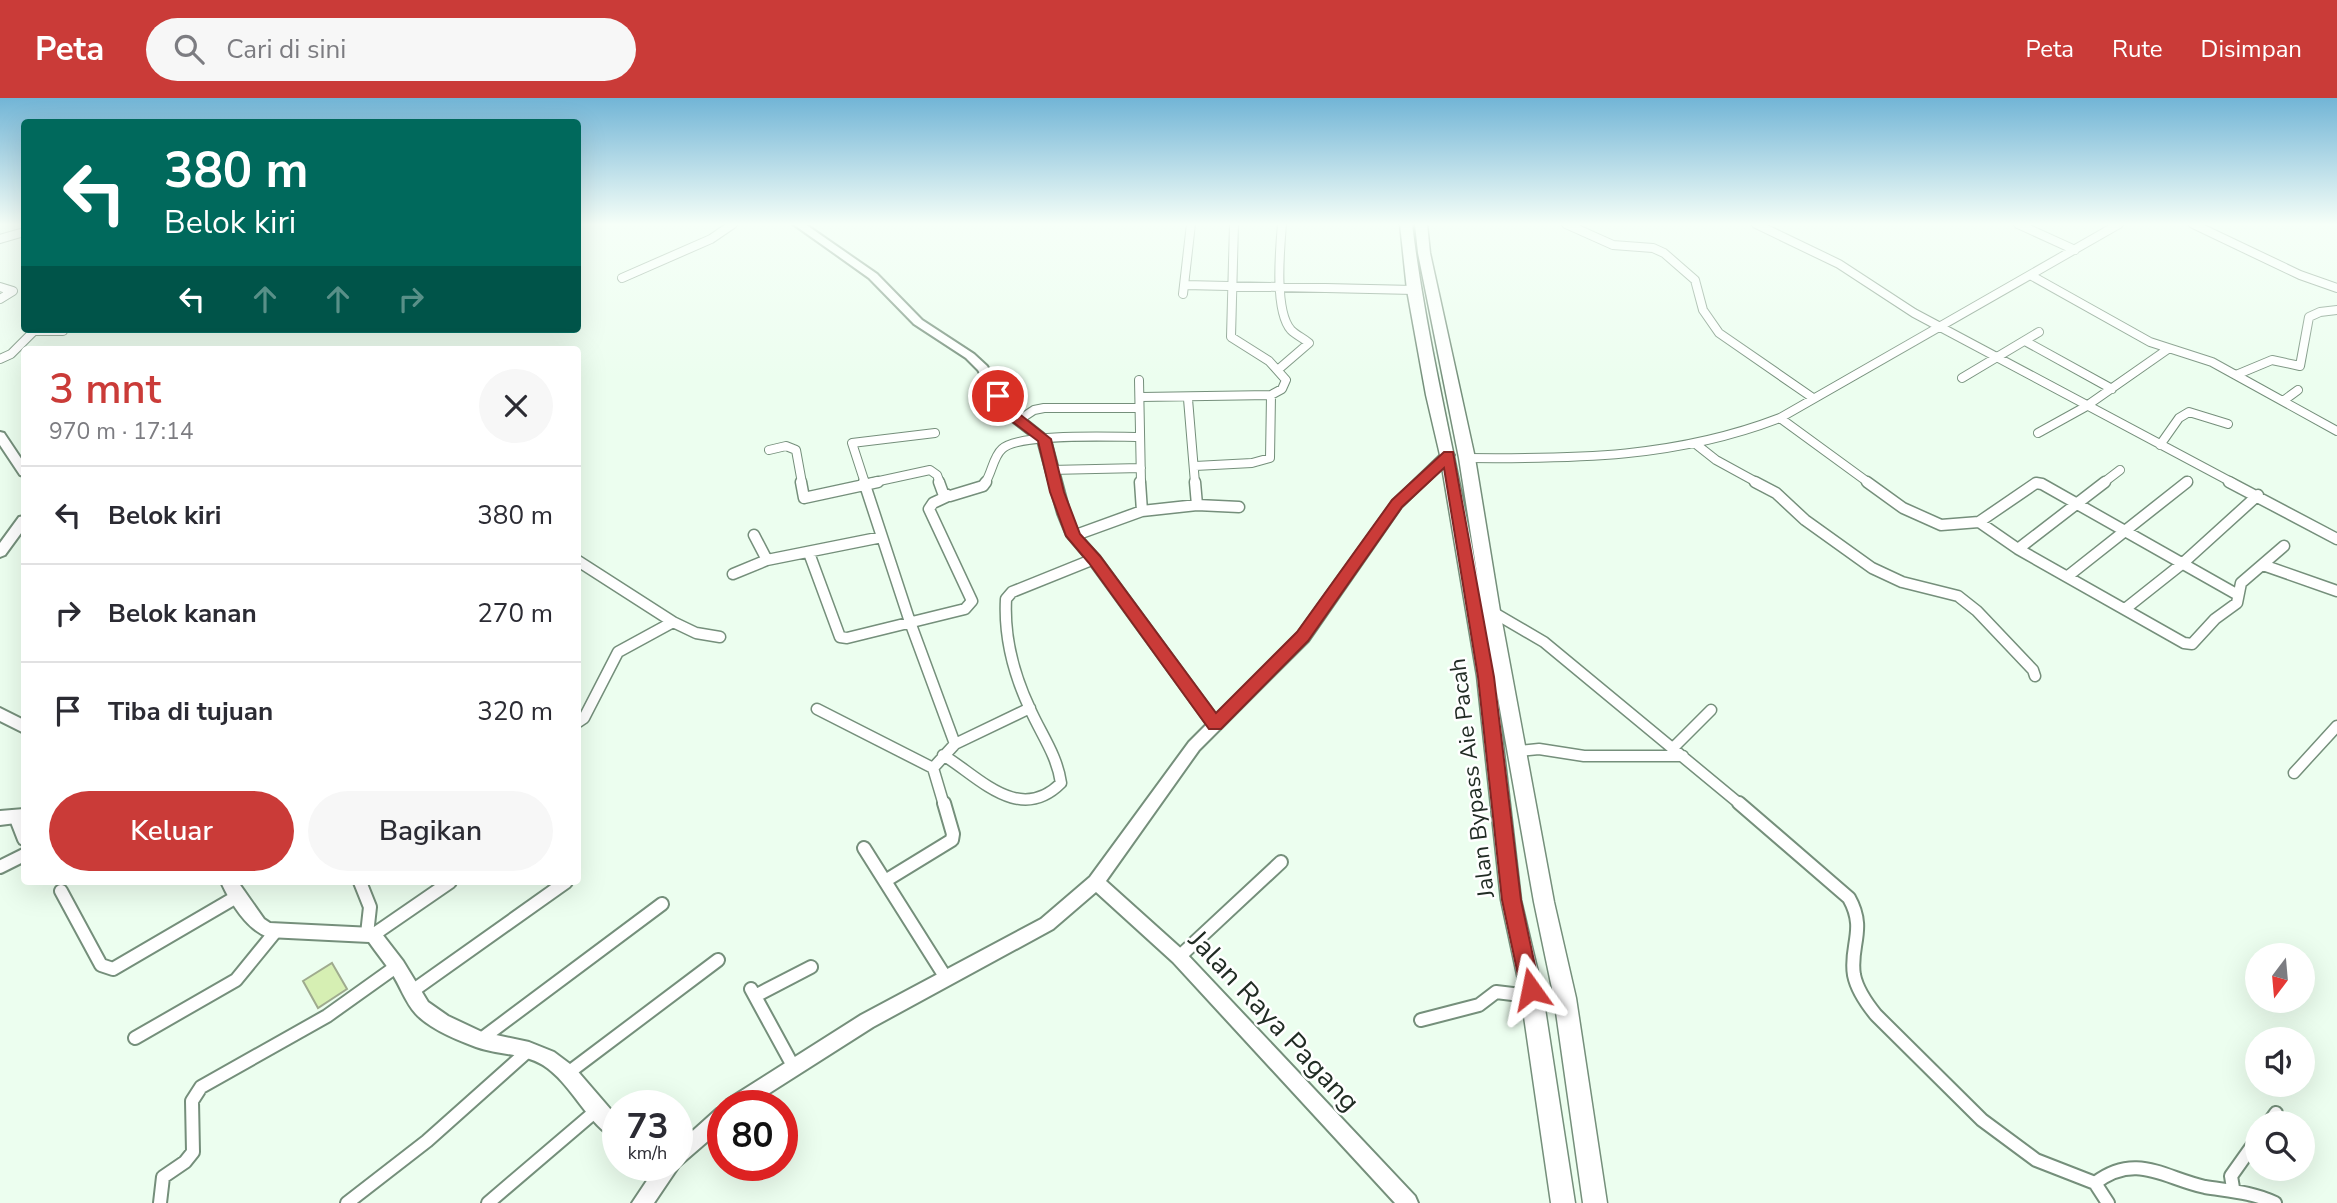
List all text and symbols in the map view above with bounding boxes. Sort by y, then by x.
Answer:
search box [146,18,636,81]
text: Peta [35,27,104,72]
icon: search [170,30,208,68]
text: Cari di sini [226,32,346,67]
text: Peta [2025,33,2074,65]
text: Rute [2112,33,2163,65]
text: Disimpan [2201,33,2302,65]
text: 380 m [164,137,308,204]
icon: left [49,147,140,238]
text: Belok kiri [164,201,296,244]
icon: left [173,280,211,318]
icon: ahead [246,280,284,318]
icon: ahead [319,280,357,318]
icon: right [392,280,430,318]
text: 3 mnt [49,361,161,418]
pin [968,366,1028,426]
button: close [479,369,553,443]
icon: arrive [979,377,1017,415]
text: 970 m · 17:14 [49,416,194,447]
icon: left [49,496,87,534]
text: Belok kiri [108,498,221,533]
text: 380 m [477,498,553,533]
icon: right [49,594,87,632]
text: Belok kanan [108,596,257,631]
text: 270 m [477,596,553,631]
street label: Jalan Bypass Aie Pacah [1442,657,1502,900]
icon: arrive [49,692,87,730]
text: Tiba di tujuan [108,694,273,729]
text: 320 m [477,694,553,729]
button: Keluar [49,791,294,871]
button: Bagikan [308,791,553,871]
street label: Jalan Raya Pagang [1179,921,1368,1120]
north arrow [2245,943,2315,1013]
map controls [2245,943,2315,1181]
position arrow [1494,952,1568,1026]
button: sound [2245,1027,2315,1097]
speed limit sign: 80 [707,1090,798,1181]
text: 73 [626,1103,669,1150]
button: search [2245,1111,2315,1181]
text: km/h [628,1141,667,1165]

